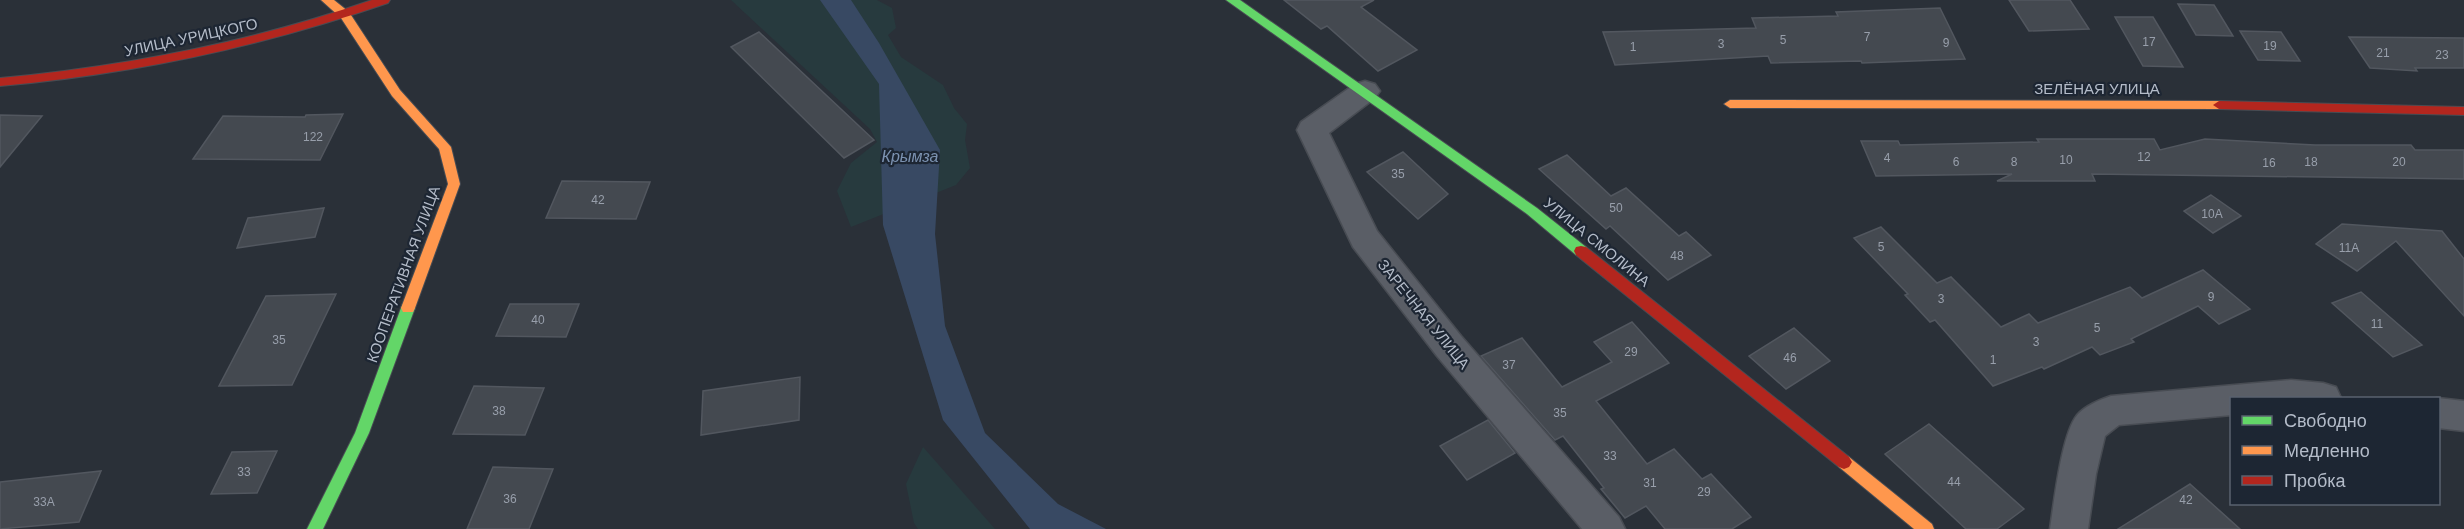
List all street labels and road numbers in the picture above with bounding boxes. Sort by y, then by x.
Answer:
street label: УЛИЦА УРИЦКОГО [123,15,259,59]
street label: ЗЕЛЁНАЯ УЛИЦА [2034,80,2160,97]
street label: КООПЕРАТИВНАЯ УЛИЦА [363,183,443,365]
street label: УЛИЦА СМОЛИНА [1541,194,1653,290]
street label: ЗАРЕЧНАЯ УЛИЦА [1375,256,1473,372]

